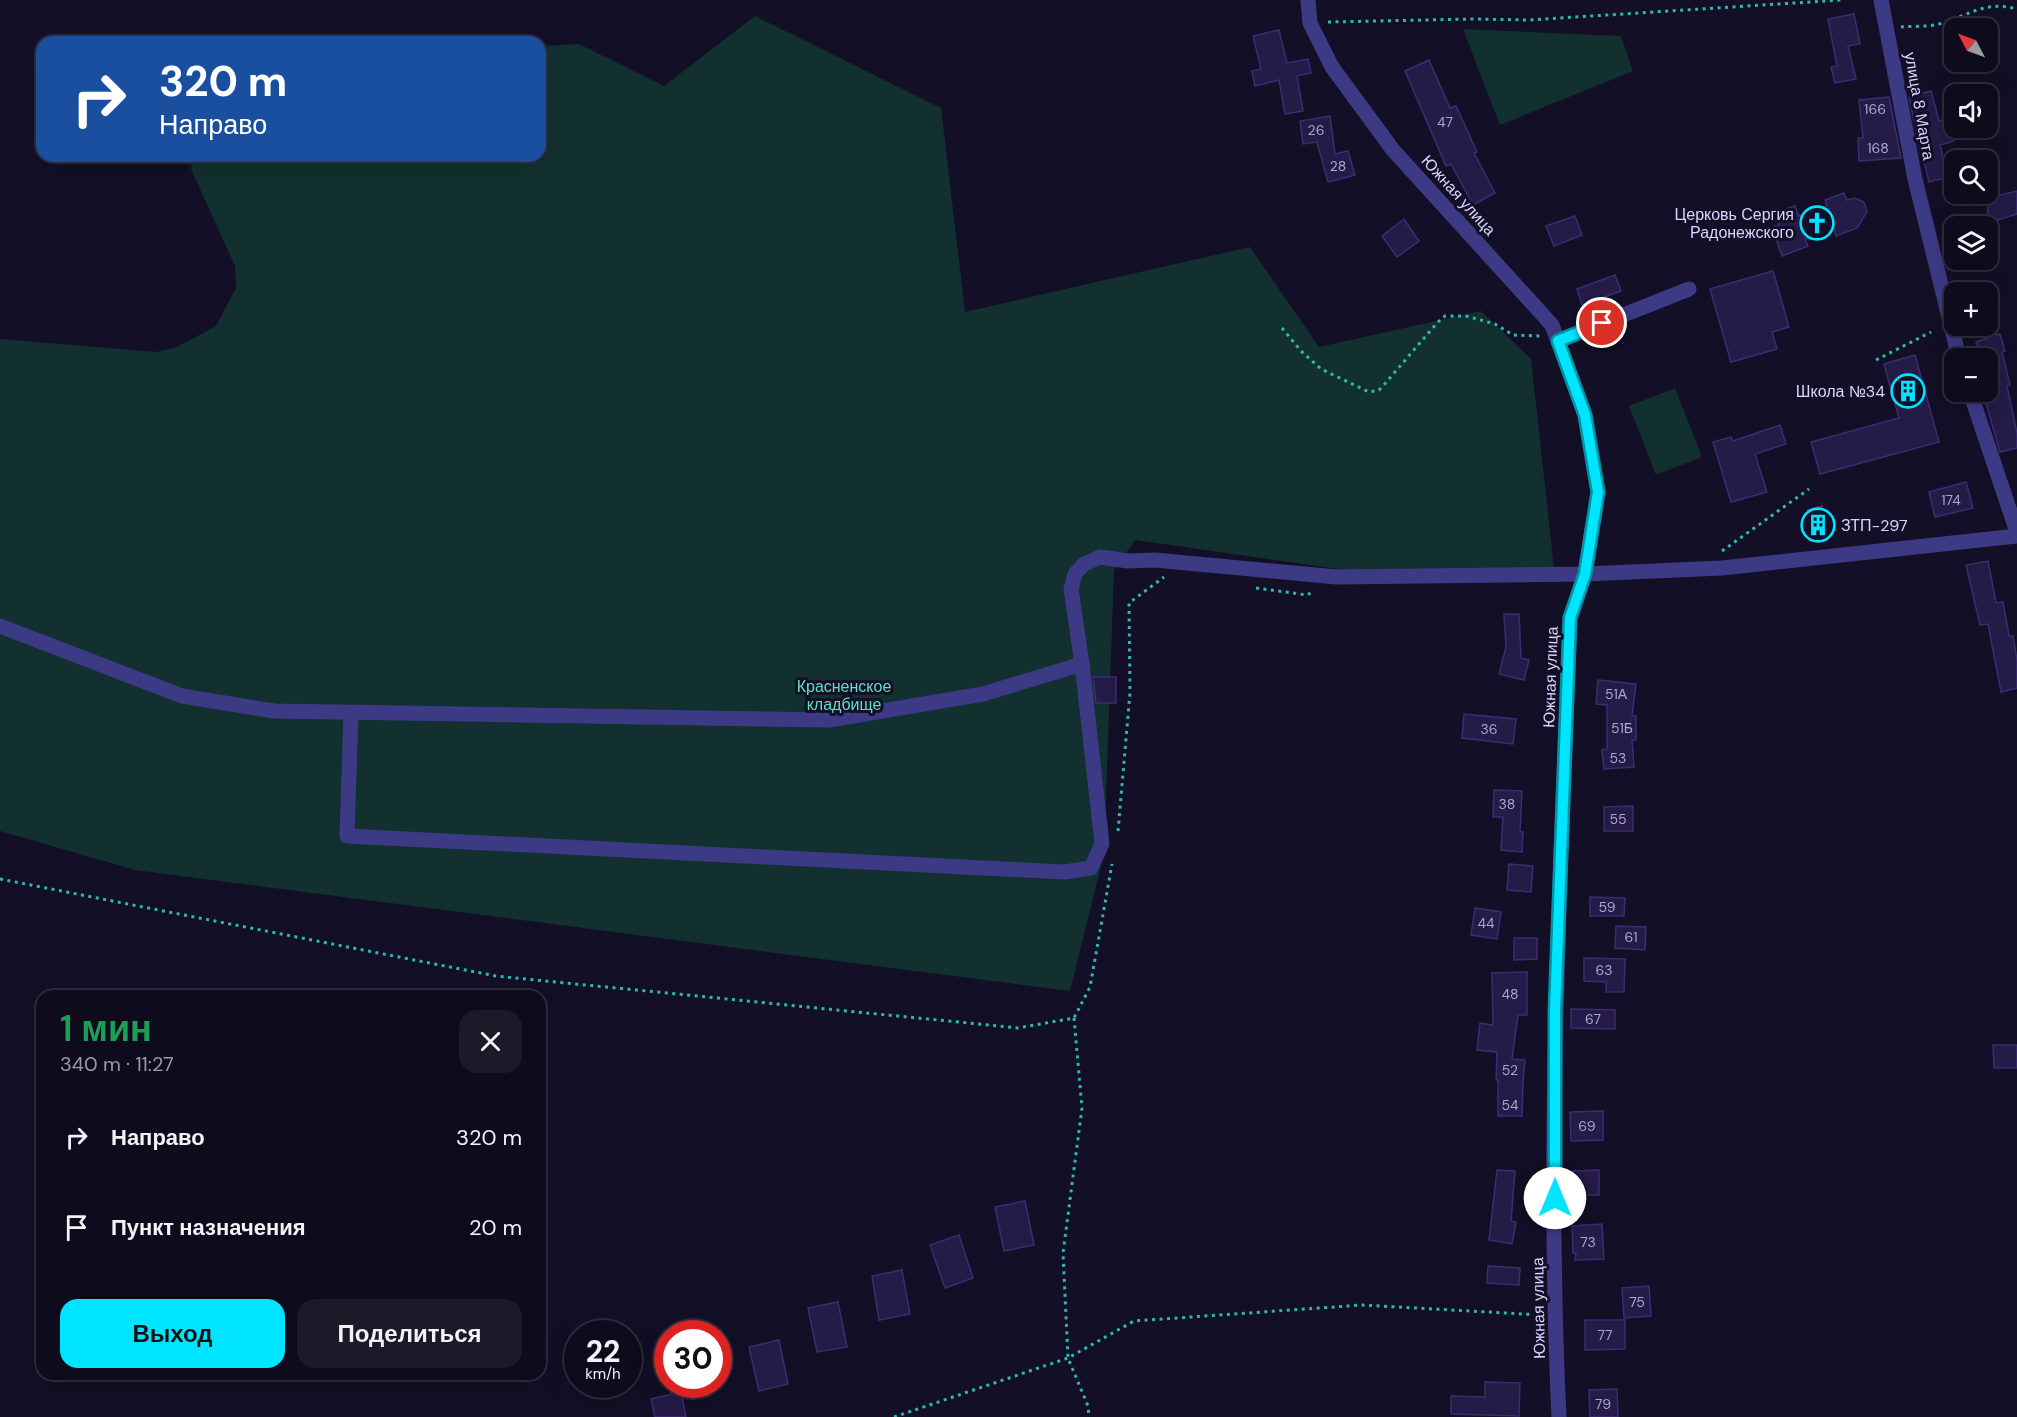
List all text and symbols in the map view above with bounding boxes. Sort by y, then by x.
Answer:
north arrow [1944,18,1998,72]
map controls [1944,18,1998,402]
street label: улица 8 Марта [1900,50,1939,162]
text: 320 m [159,54,287,109]
icon: right [60,60,138,138]
button: sound [1944,84,1998,138]
house number: 166 [1864,100,1886,118]
text: Направо [159,107,267,142]
house number: 47 [1437,113,1453,131]
house number: 26 [1308,121,1324,139]
house number: 168 [1867,139,1889,157]
button: search [1944,150,1998,204]
street label: Южная улица [1417,151,1500,240]
house number: 28 [1330,157,1346,175]
place label: Церковь Сергия Радонежского [1674,204,1794,243]
church icon: Церковь Сергия Радонежского [1799,205,1835,241]
button: layers [1944,216,1998,270]
button: + [1944,282,1998,336]
pin [1576,297,1627,348]
icon: arrive [1585,306,1618,339]
button: − [1944,348,1998,402]
building icon: Школа №34 [1890,373,1926,409]
place label: Школа №34 [1796,381,1885,402]
house number: 174 [1941,491,1961,509]
building icon: ЗТП-297 [1800,507,1836,543]
place label: ЗТП-297 [1841,515,1907,536]
street label: Южная улица [1538,626,1563,728]
park label: Красненское кладбище [797,676,891,715]
house number: 51А [1605,685,1628,703]
house number: 51Б [1611,719,1633,737]
house number: 36 [1480,720,1498,738]
house number: 53 [1610,749,1626,767]
house number: 38 [1499,795,1515,813]
house number: 55 [1609,810,1627,828]
house number: 59 [1599,898,1616,916]
house number: 44 [1478,914,1495,932]
house number: 61 [1624,928,1638,946]
house number: 63 [1595,961,1613,979]
house number: 48 [1501,985,1519,1003]
text: 1 мин [60,1005,152,1052]
button: close [459,1010,522,1073]
house number: 67 [1585,1010,1601,1028]
text: 340 m · 11:27 [60,1051,174,1077]
house number: 52 [1502,1061,1518,1079]
house number: 54 [1501,1096,1519,1114]
house number: 69 [1578,1117,1596,1135]
icon: right [60,1121,93,1154]
text: Направо [111,1123,205,1152]
text: 320 m [456,1123,522,1152]
position arrow [1523,1166,1587,1230]
icon: arrive [60,1211,93,1244]
text: Пункт назначения [111,1213,306,1242]
text: 20 m [469,1213,522,1242]
house number: 73 [1580,1233,1596,1251]
street label: Южная улица [1527,1257,1550,1359]
house number: 75 [1629,1293,1645,1311]
button: Выход [60,1299,285,1368]
button: Поделиться [297,1299,522,1368]
speed limit sign: 30 [654,1320,732,1398]
house number: 77 [1598,1326,1612,1344]
text: 22 [586,1332,620,1371]
text: km/h [585,1364,621,1384]
house number: 79 [1595,1395,1611,1413]

